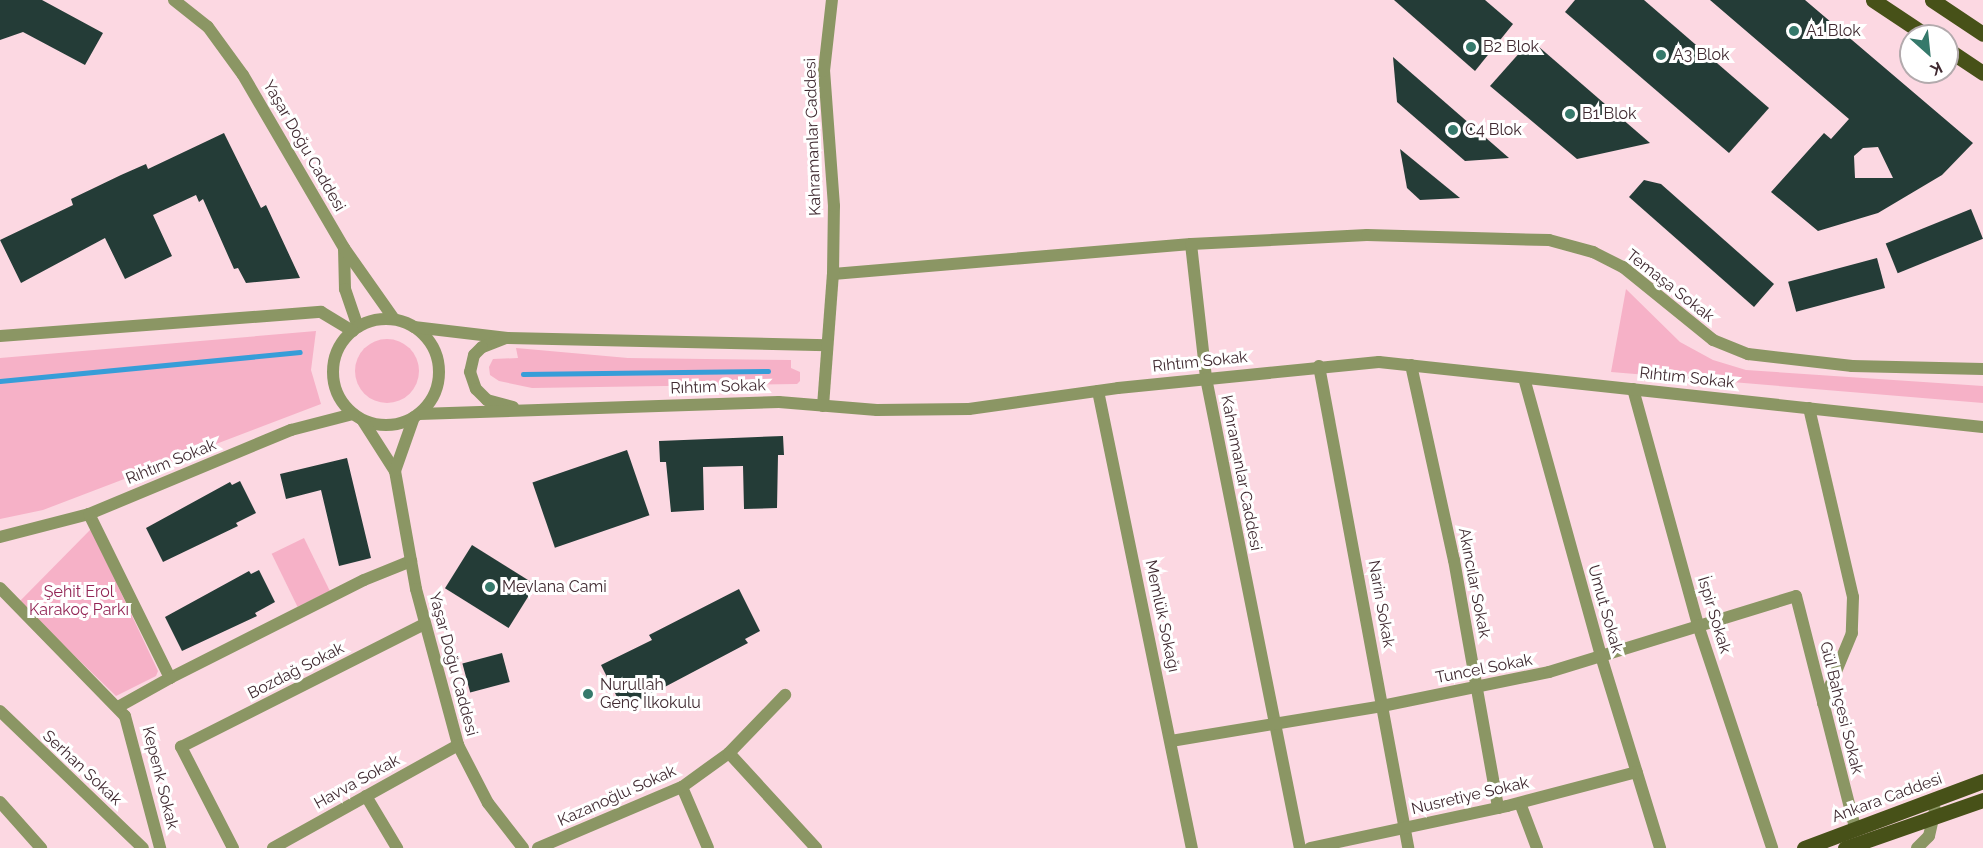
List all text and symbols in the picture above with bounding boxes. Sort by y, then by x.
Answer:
place label: A1 Blok [1806,21,1861,41]
marker: A1 Blok [1787,24,1801,38]
north arrow [1899,24,1959,84]
place label: B2 Blok [1483,37,1539,57]
marker: B2 Blok [1464,40,1478,54]
place label: A3 Blok [1673,45,1729,65]
marker: A3 Blok [1654,48,1668,62]
street label: Kahramanlar Caddesi [801,58,825,216]
text: K [1927,58,1946,80]
street label: Yaşar Doğu Caddesi [259,77,349,215]
place label: B1 Blok [1582,104,1637,124]
marker: B1 Blok [1563,107,1577,121]
place label: C4 Blok [1465,120,1522,140]
marker: C4 Blok [1446,123,1460,137]
street label: Temaşa Sokak [1622,246,1718,326]
street label: Rıhtım Sokak [1151,347,1249,377]
street label: Rıhtım Sokak [1638,363,1736,393]
street label: Rıhtım Sokak [670,376,766,398]
street label: Kahramanlar Caddesi [1216,393,1266,553]
street label: Rıhtım Sokak [123,435,219,489]
street label: Akıncılar Sokak [1454,526,1494,640]
street label: Memlük Sokağı [1141,558,1183,674]
street label: Narin Sokak [1364,559,1398,649]
street label: Umut Sokak [1583,563,1627,655]
street label: İspir Sokak [1693,574,1735,656]
place label: Mevlana Cami [502,577,607,597]
marker: Mevlana Cami [483,580,497,594]
park label: Şehit Erol Karakoç Parkı [29,582,129,620]
street label: Yaşar Doğu Caddesi [425,590,481,738]
street label: Bozdağ Sokak [245,639,347,703]
street label: Gül Bahçesi Sokak [1815,640,1867,776]
street label: Tuncel Sokak [1434,650,1534,688]
place label: Nurullah Genç İlkokulu [600,675,701,713]
marker: Nurullah Genç İlkokulu [581,687,595,701]
street label: Kepenk Sokak [138,725,182,831]
street label: Serhan Sokak [38,727,126,809]
street label: Havva Sokak [311,751,403,813]
street label: Kazanoğlu Sokak [555,761,679,831]
street label: Ankara Caddesi [1829,769,1945,827]
street label: Nusretiye Sokak [1409,773,1531,819]

